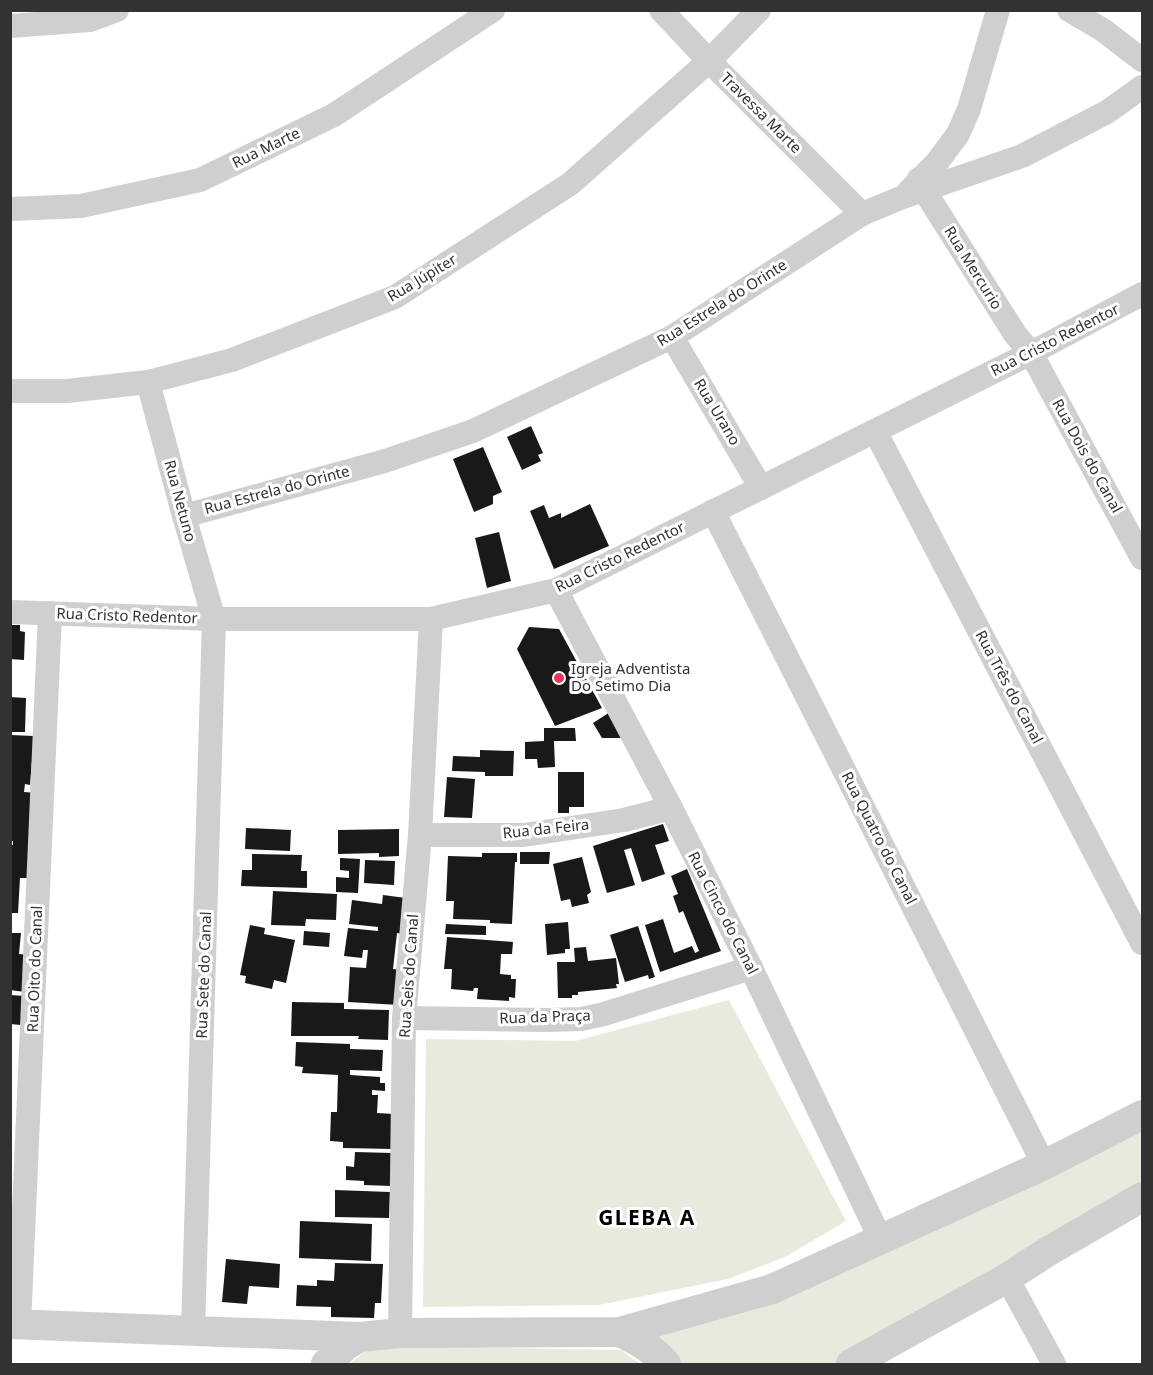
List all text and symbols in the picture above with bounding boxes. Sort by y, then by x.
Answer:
street label: Travessa Marte [717,67,807,157]
street label: Rua Marte [228,122,303,172]
street label: Rua Mercurio [940,222,1007,313]
street label: Rua Júpiter [383,249,460,306]
street label: Rua Estrela do Orinte [653,254,790,350]
street label: Rua Cristo Redentor [987,298,1122,380]
street label: Rua Urano [690,374,746,449]
street label: Rua Dois do Canal [1048,395,1128,516]
street label: Rua Netuno [160,458,201,544]
street label: Rua Estrela do Orinte [202,460,352,518]
street label: Rua Cristo Redentor [552,516,688,596]
street label: Rua Cristo Redentor [56,603,198,627]
street label: Rua Três do Canal [972,626,1048,747]
place label: Igreja Adventista Do Setimo Dia [571,658,690,695]
marker: Igreja Adventista Do Setimo Dia [552,671,566,685]
street label: Rua Quatro do Canal [838,768,922,907]
street label: Rua da Feira [502,814,590,842]
street label: Rua Cinco do Canal [684,848,764,977]
street label: Rua Oito do Canal [22,905,46,1033]
street label: Rua Sete do Canal [191,911,215,1039]
street label: Rua Seis do Canal [394,913,422,1039]
street label: Rua da Praça [499,1004,591,1028]
district label: GLEBA A [598,1203,696,1231]

